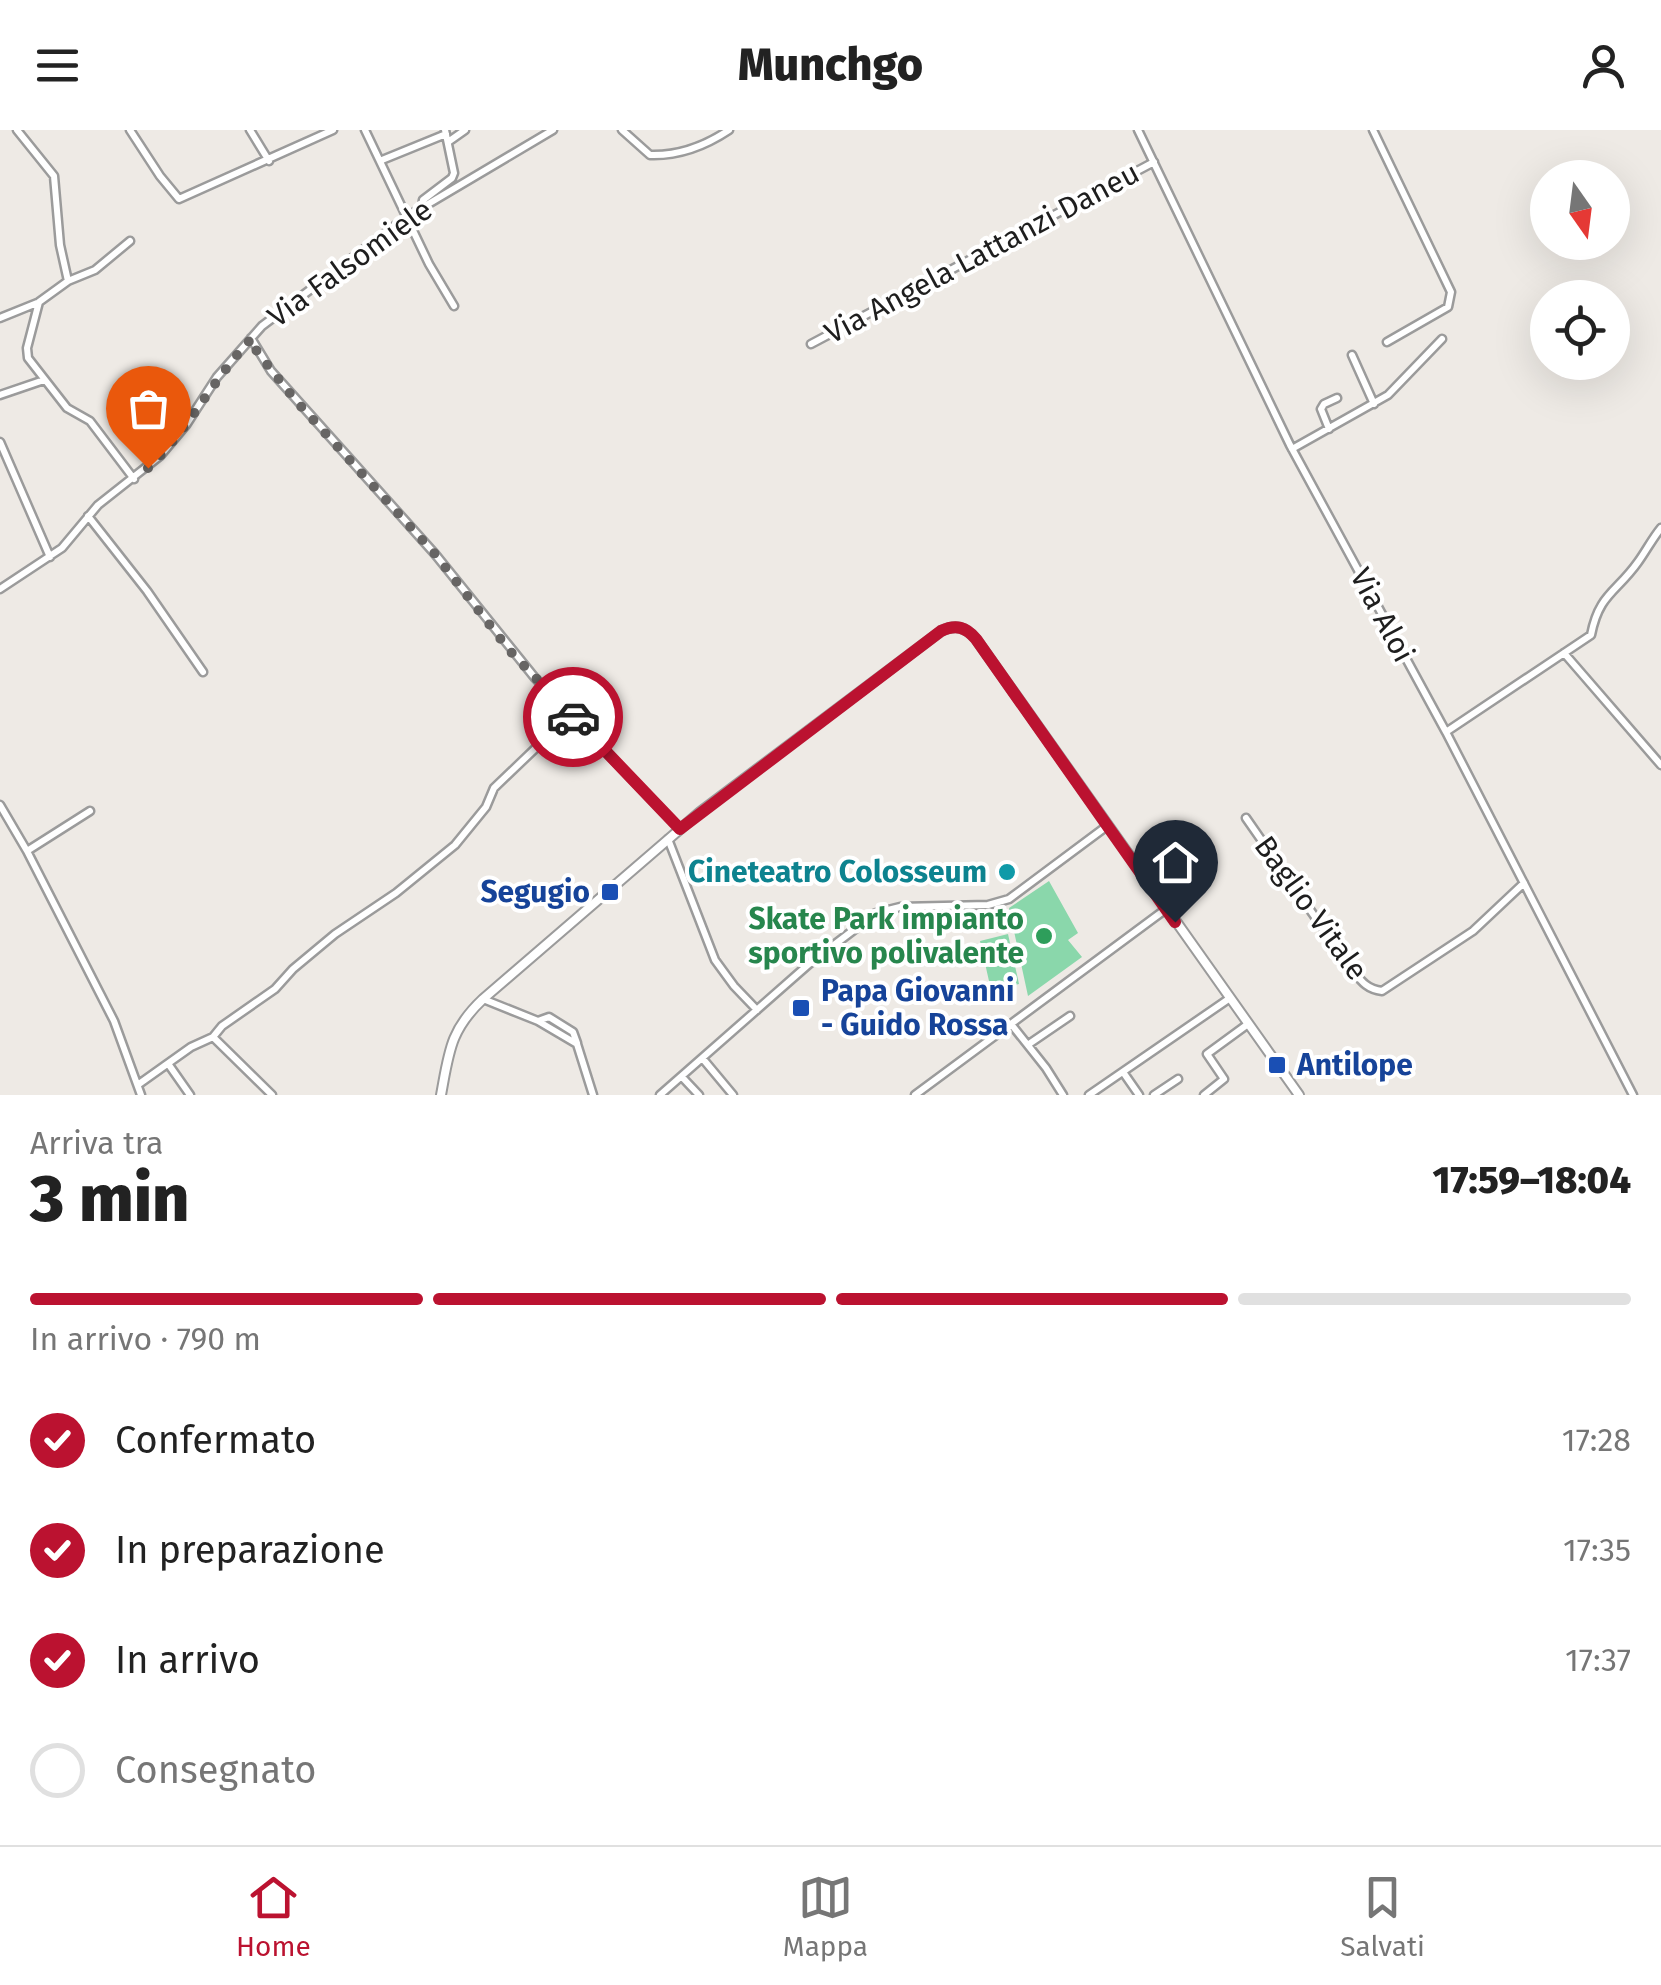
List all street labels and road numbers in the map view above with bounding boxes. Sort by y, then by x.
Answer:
street label: Via Angela Lattanzi Daneu [819,155,1145,351]
street label: Via Falsomiele [261,191,439,335]
street label: Via Aloi [1342,562,1422,668]
street label: Baglio Vitale [1247,829,1375,987]

